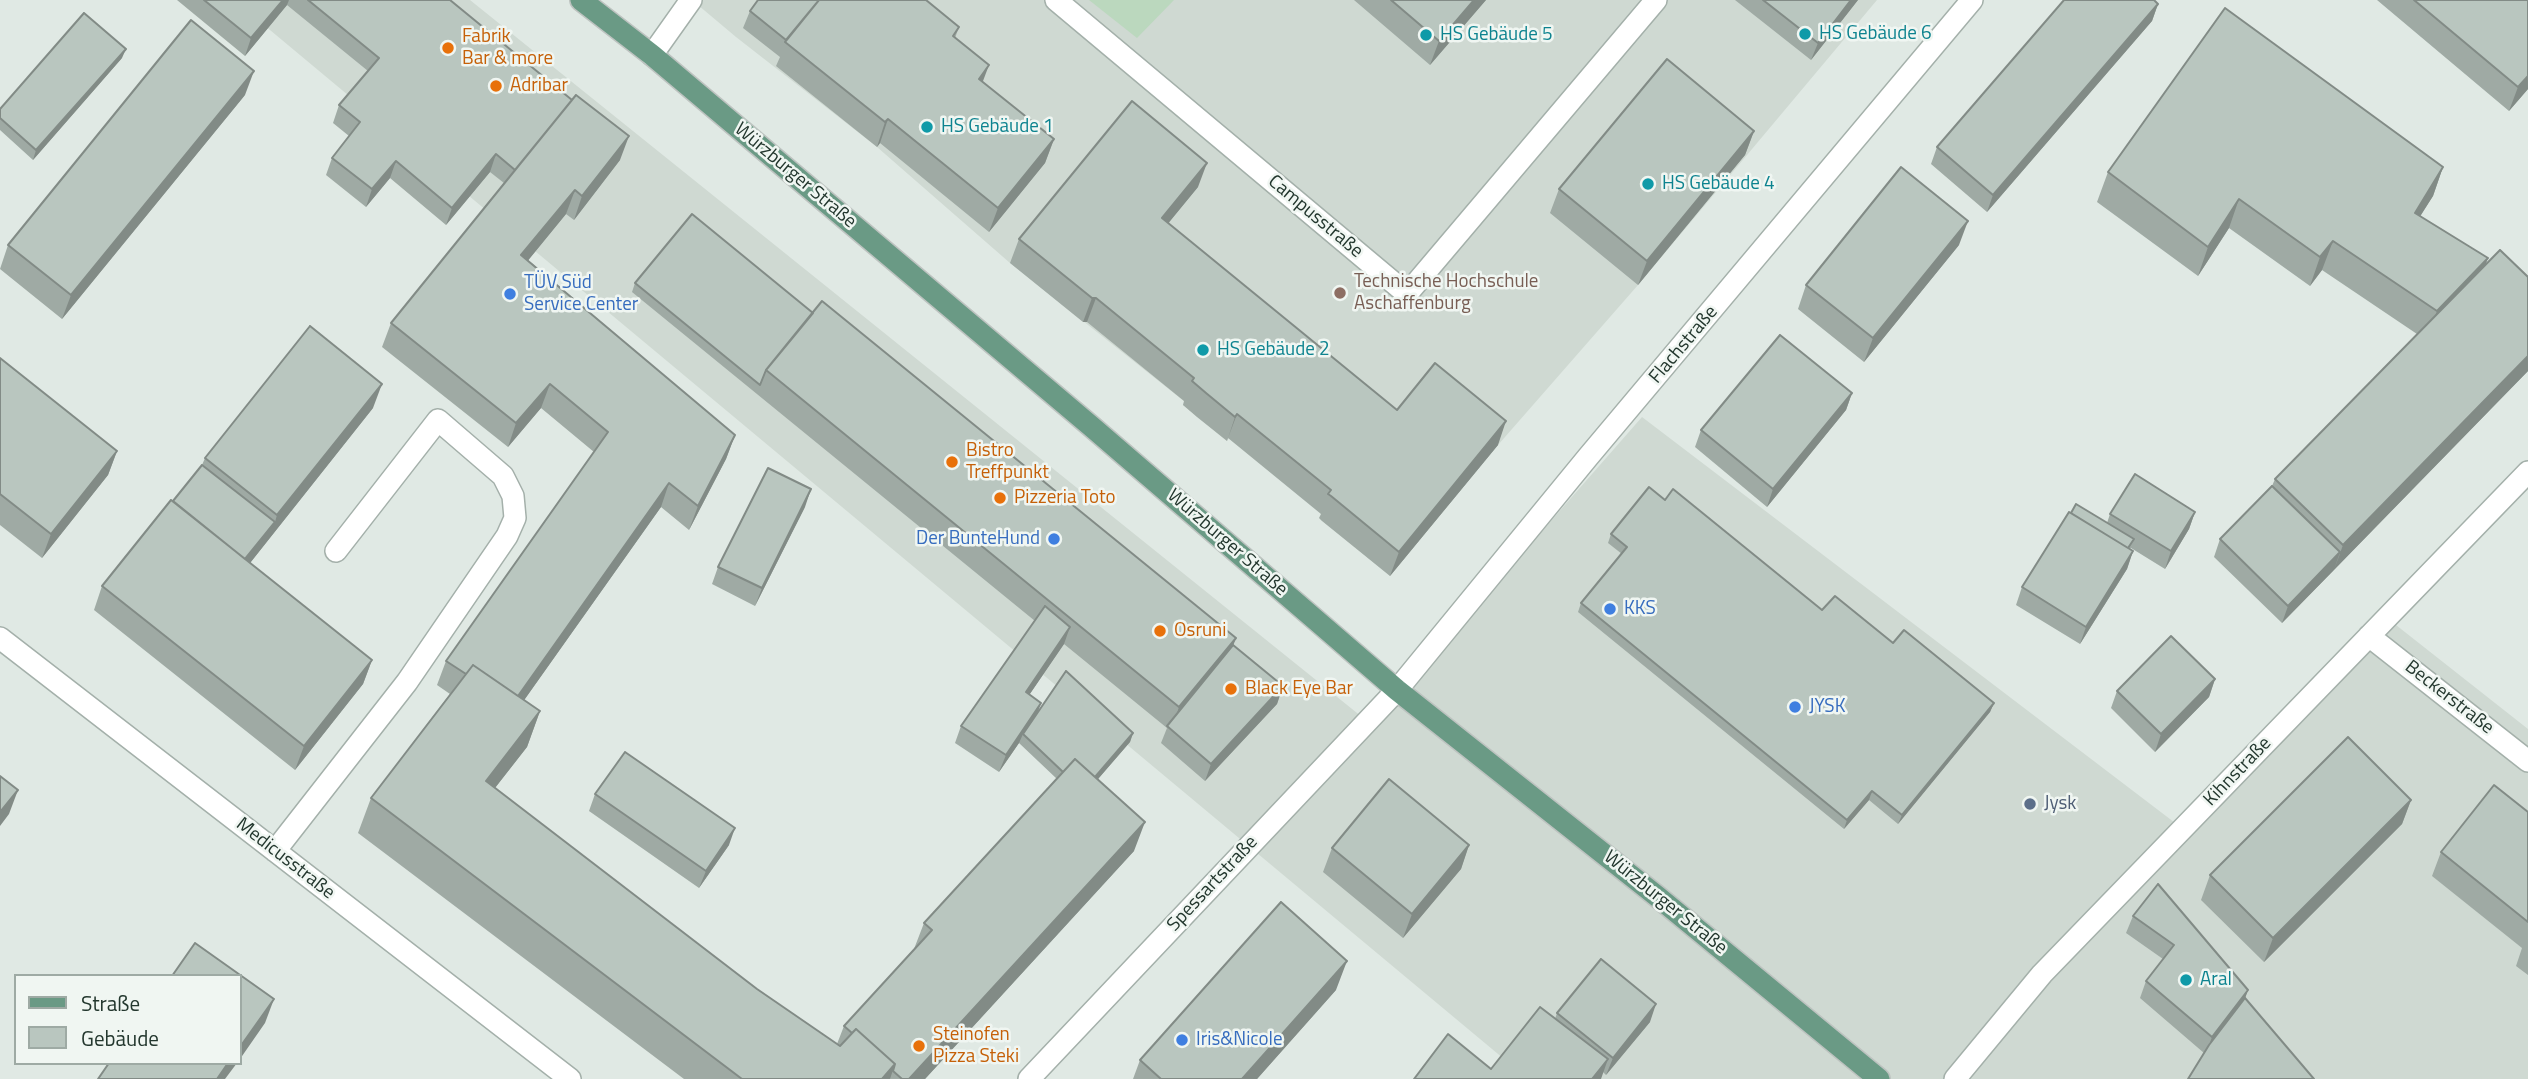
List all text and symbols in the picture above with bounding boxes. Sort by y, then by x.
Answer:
place label: HS Gebäude 6 [1819,23,1932,45]
place label: HS Gebäude 5 [1440,24,1553,46]
place label: Fabrik Bar & more [462,26,553,70]
marker: HS Gebäude 6 [1797,26,1813,42]
marker: HS Gebäude 5 [1418,27,1434,43]
marker: Fabrik Bar & more [440,40,456,56]
place label: Adribar [510,75,568,97]
marker: Adribar [488,78,504,94]
place label: HS Gebäude 1 [941,116,1054,138]
street label: Würzburger Straße [729,118,861,234]
marker: HS Gebäude 1 [919,119,935,135]
street label: Campusstraße [1263,171,1367,263]
place label: HS Gebäude 4 [1662,173,1775,195]
marker: HS Gebäude 4 [1640,176,1656,192]
place label: Technische Hochschule Aschaffenburg [1354,271,1538,315]
place label: TÜV Süd Service Center [524,272,638,316]
marker: Technische Hochschule Aschaffenburg [1332,285,1348,301]
marker: TÜV Süd Service Center [502,286,518,302]
street label: Flachstraße [1645,301,1723,389]
place label: HS Gebäude 2 [1217,339,1330,361]
marker: HS Gebäude 2 [1195,342,1211,358]
place label: Bistro Treffpunkt [966,440,1049,484]
marker: Bistro Treffpunkt [944,454,960,470]
street label: Würzburger Straße [1162,485,1292,601]
place label: Pizzeria Toto [1014,487,1116,509]
marker: Pizzeria Toto [992,490,1008,506]
place label: Der BunteHund [916,528,1040,550]
marker: Der BunteHund [1046,531,1062,547]
place label: KKS [1624,598,1656,620]
marker: KKS [1602,601,1618,617]
place label: Osruni [1174,620,1226,642]
marker: Osruni [1152,623,1168,639]
street label: Beckerstraße [2400,656,2498,740]
place label: Black Eye Bar [1245,678,1353,700]
marker: Black Eye Bar [1223,681,1239,697]
place label: JYSK [1809,696,1845,718]
marker: JYSK [1787,699,1803,715]
street label: Kihnstraße [2199,733,2277,811]
place label: Jysk [2044,793,2076,815]
marker: Jysk [2022,796,2038,812]
street label: Medicusstraße [231,813,339,905]
street label: Spessartstraße [1163,831,1263,937]
street label: Würzburger Straße [1599,846,1731,960]
place label: Aral [2200,969,2232,991]
marker: Aral [2178,972,2194,988]
legend [14,974,242,1065]
text: Straße [81,987,140,1019]
text: Gebäude [81,1022,159,1054]
place label: Steinofen Pizza Steki [933,1024,1019,1068]
place label: Iris&Nicole [1196,1029,1283,1051]
marker: Iris&Nicole [1174,1032,1190,1048]
marker: Steinofen Pizza Steki [911,1038,927,1054]

